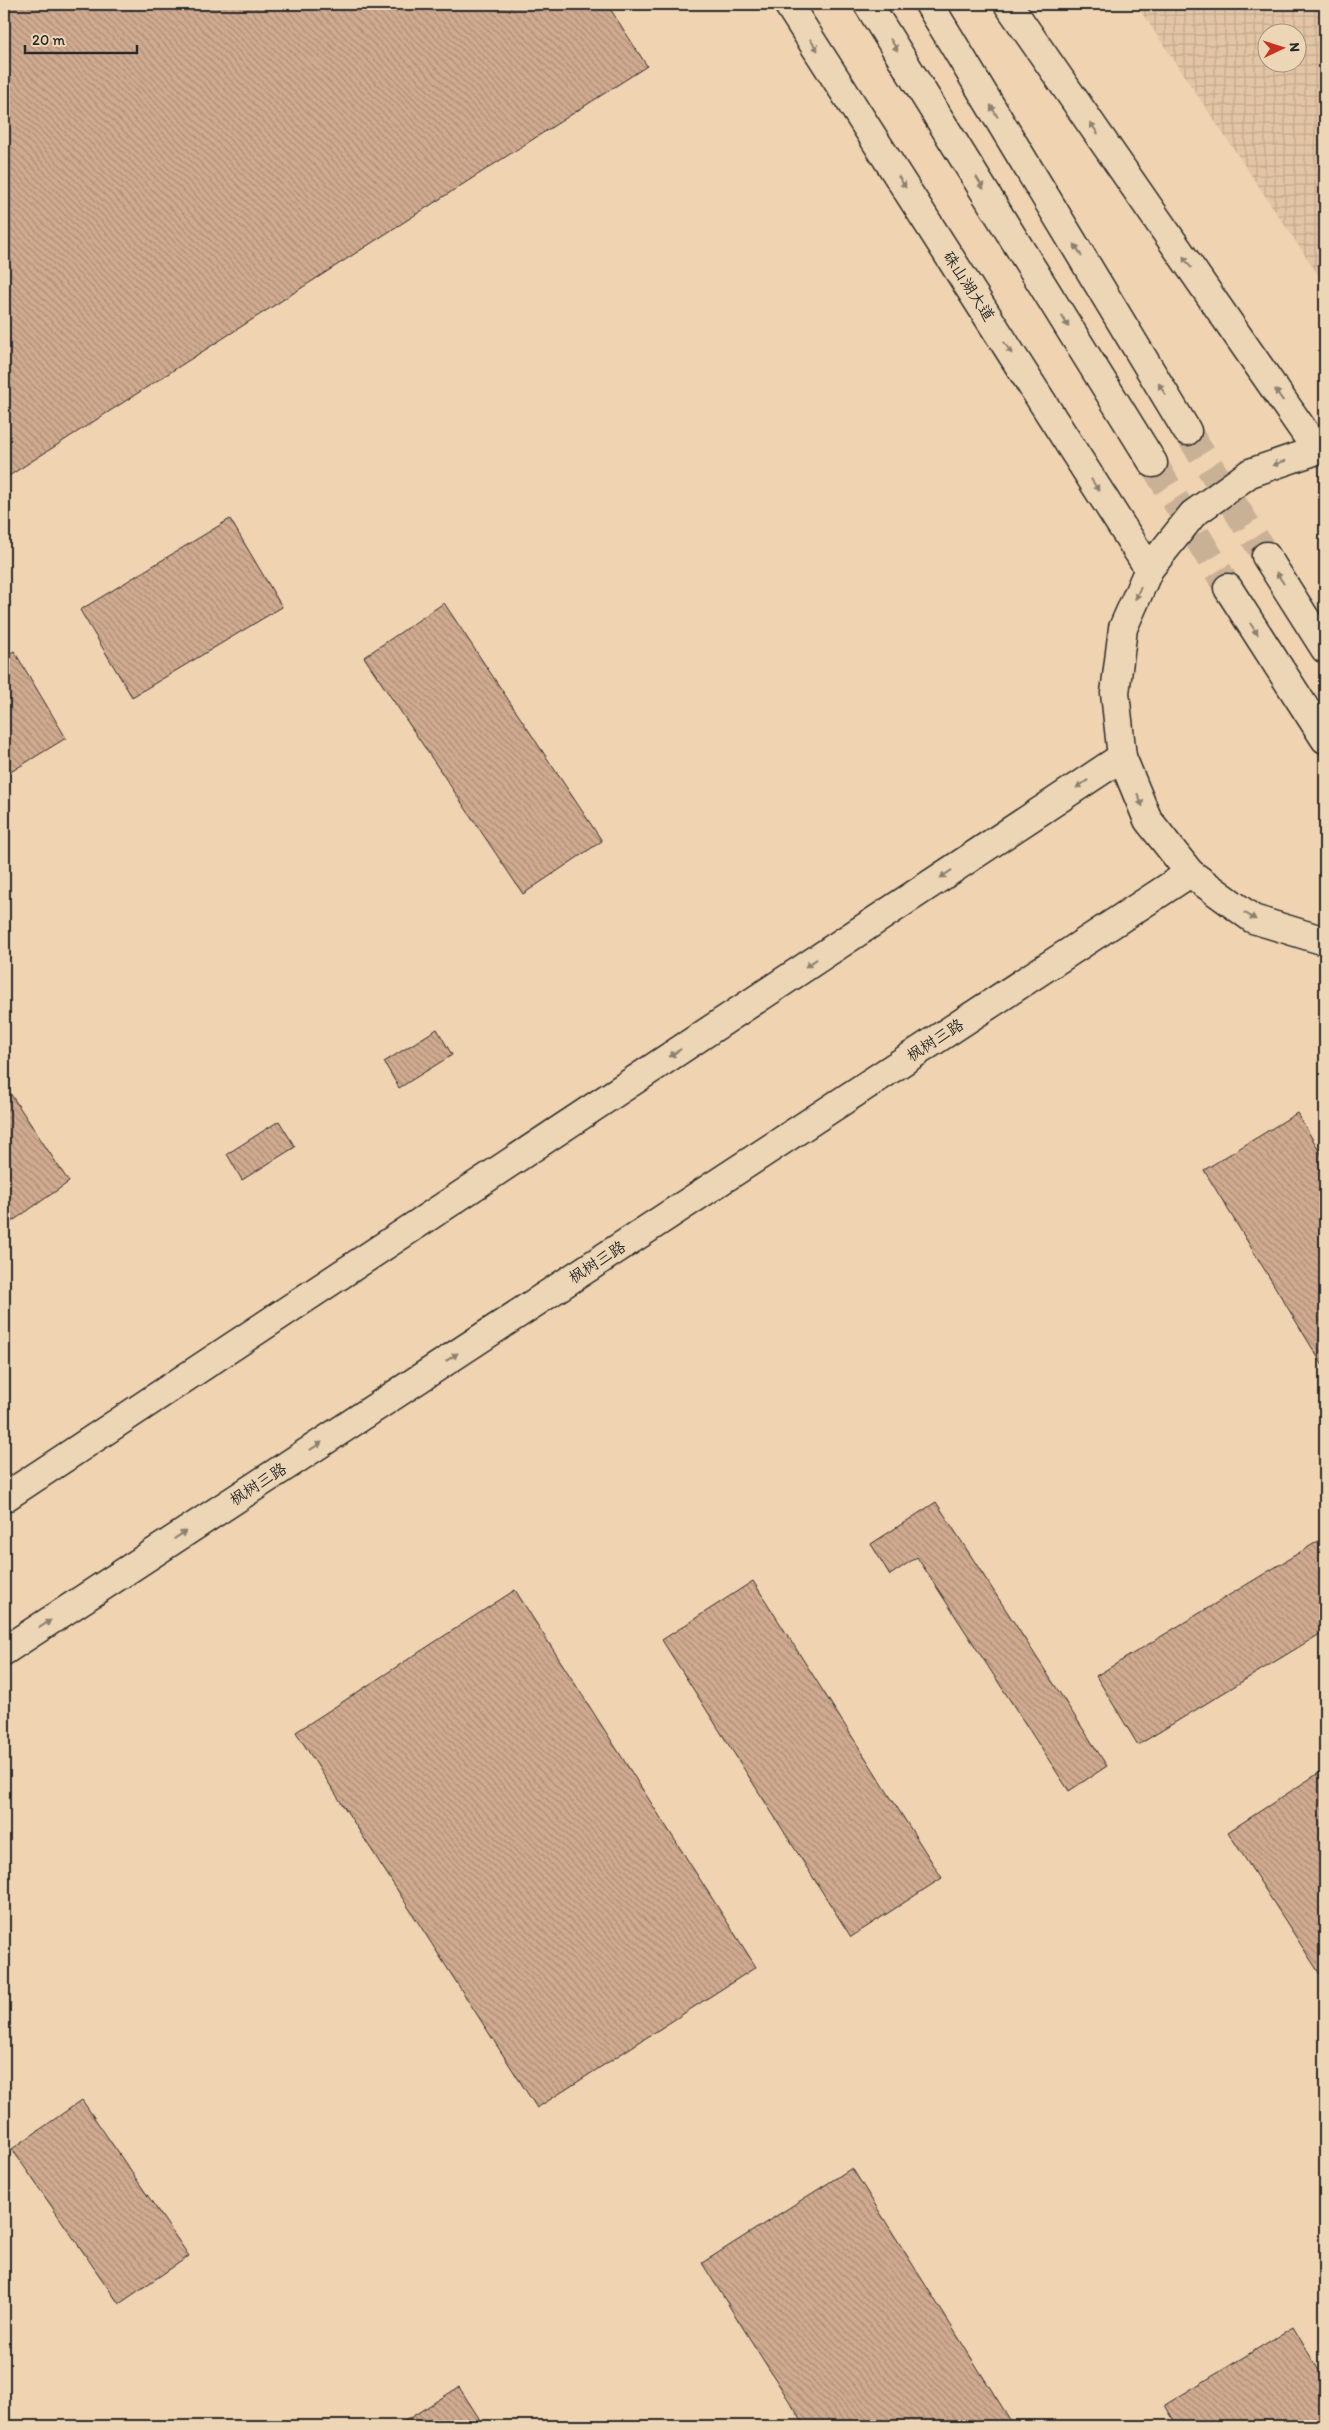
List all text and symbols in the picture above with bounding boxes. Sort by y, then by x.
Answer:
scale bar [25,22,138,54]
north arrow [1256,22,1306,72]
text: 20 m [32,31,66,49]
one-way arrow [810,38,819,51]
one-way arrow [889,39,899,52]
text: N [1286,42,1303,52]
one-way arrow [989,105,999,118]
one-way arrow [1089,121,1099,135]
one-way arrow [897,175,907,188]
one-way arrow [975,177,984,190]
one-way arrow [1073,244,1082,257]
street label: 硃山湖大道 [939,247,999,325]
one-way arrow [1182,255,1192,269]
one-way arrow [1061,315,1070,328]
one-way arrow [1003,342,1013,355]
one-way arrow [1157,383,1166,396]
one-way arrow [1274,389,1284,402]
one-way arrow [1271,460,1286,467]
one-way arrow [1091,479,1100,492]
one-way arrow [1275,571,1285,585]
one-way arrow [1134,586,1142,600]
one-way arrow [1250,623,1259,636]
one-way arrow [1075,779,1088,789]
one-way arrow [1137,793,1144,808]
one-way arrow [940,869,953,878]
one-way arrow [1243,911,1257,920]
one-way arrow [804,959,818,968]
street label: 枫树三路 [903,1015,967,1065]
one-way arrow [669,1048,682,1058]
street label: 枫树三路 [565,1237,629,1287]
one-way arrow [445,1352,459,1362]
one-way arrow [310,1441,323,1451]
street label: 枫树三路 [226,1459,290,1509]
one-way arrow [174,1530,187,1540]
one-way arrow [38,1620,51,1629]

